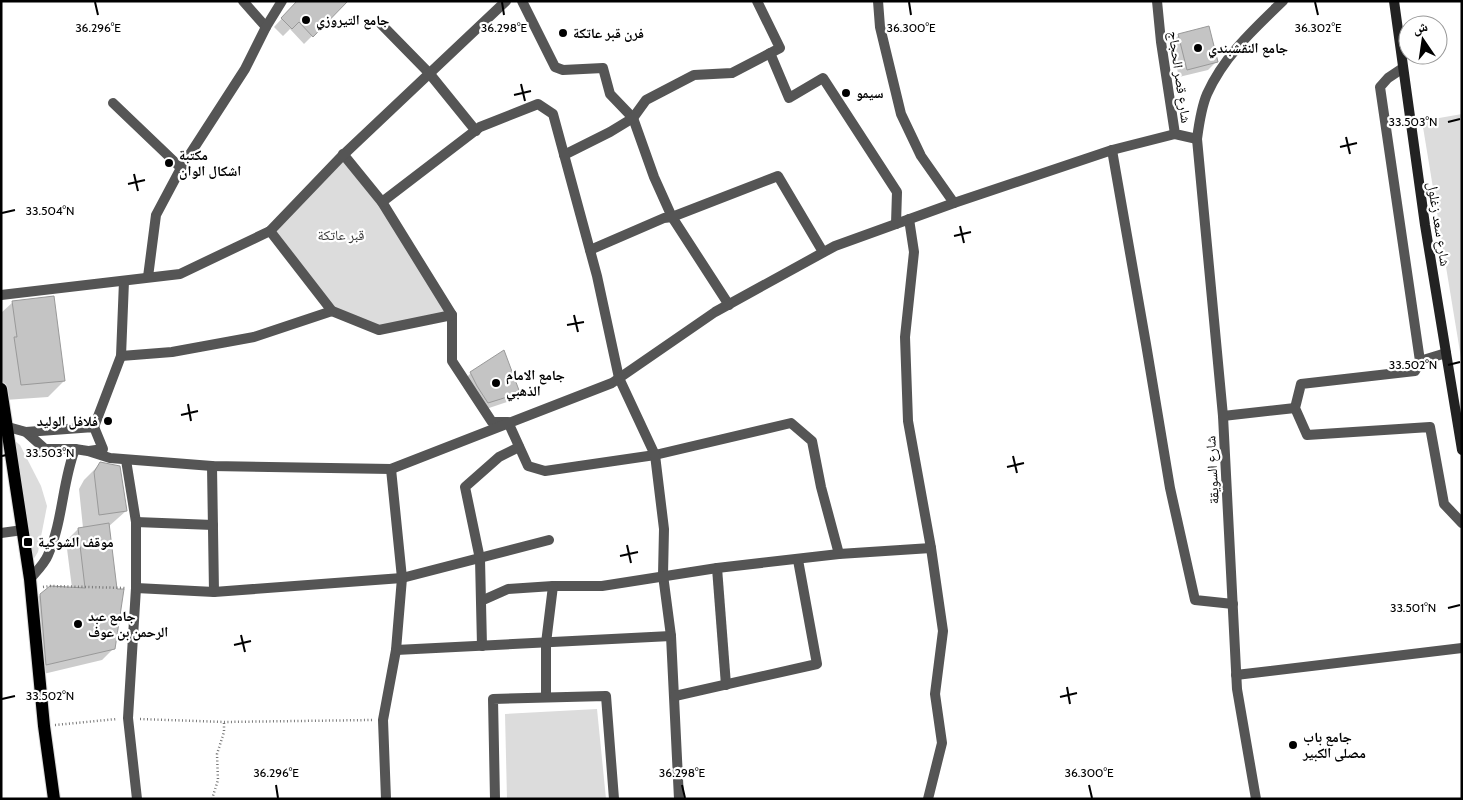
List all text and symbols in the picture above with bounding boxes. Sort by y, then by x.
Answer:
place label: جامع التيروزي [316,11,389,31]
marker: جامع التيروزي [300,14,312,26]
north arrow [1398,15,1448,65]
text: ش [1411,17,1429,38]
text: 36.296°E [75,20,121,35]
text: 36.298°E [481,20,528,35]
text: 36.300°E [886,20,936,35]
text: 36.302°E [1294,20,1342,35]
place label: فرن قبر عاتكة [573,24,644,42]
marker: فرن قبر عاتكة [557,27,569,39]
street label: شارع قصر الحجاج [1164,30,1195,124]
place label: جامع النقشبندي [1208,39,1288,59]
marker: جامع النقشبندي [1192,42,1204,54]
place label: سيمو [856,84,884,102]
marker: سيمو [840,87,852,99]
text: 33.503°N [1389,114,1437,129]
place label: مكتبة اشكال الوان [179,146,241,180]
marker: مكتبة اشكال الوان [163,157,175,169]
street label: شارع سعد زغلول [1422,180,1455,268]
text: 33.504°N [25,203,75,218]
park label: قبر عاتكة [318,226,365,244]
text: 33.502°N [1389,357,1437,372]
place label: جامع الامام الذهبي [506,366,565,402]
marker: جامع الامام الذهبي [490,377,502,389]
place label: فلافل الوليد [37,412,98,430]
marker: فلافل الوليد [102,415,114,427]
street label: شارع السويقة [1201,435,1224,505]
text: 33.503°N [26,445,74,460]
place label: موقف الشوكية [38,533,114,551]
marker: موقف الشوكية [22,536,34,548]
text: 33.501°N [1390,600,1436,615]
place label: جامع عبد الرحمن بن عوف [88,607,168,641]
marker: جامع عبد الرحمن بن عوف [72,618,84,630]
text: 33.502°N [26,688,74,703]
place label: جامع باب مصلى الكبير [1302,728,1366,762]
marker: جامع باب مصلى الكبير [1287,739,1299,751]
text: 36.296°E [253,765,299,780]
text: 36.298°E [659,765,706,780]
text: 36.300°E [1064,765,1114,780]

